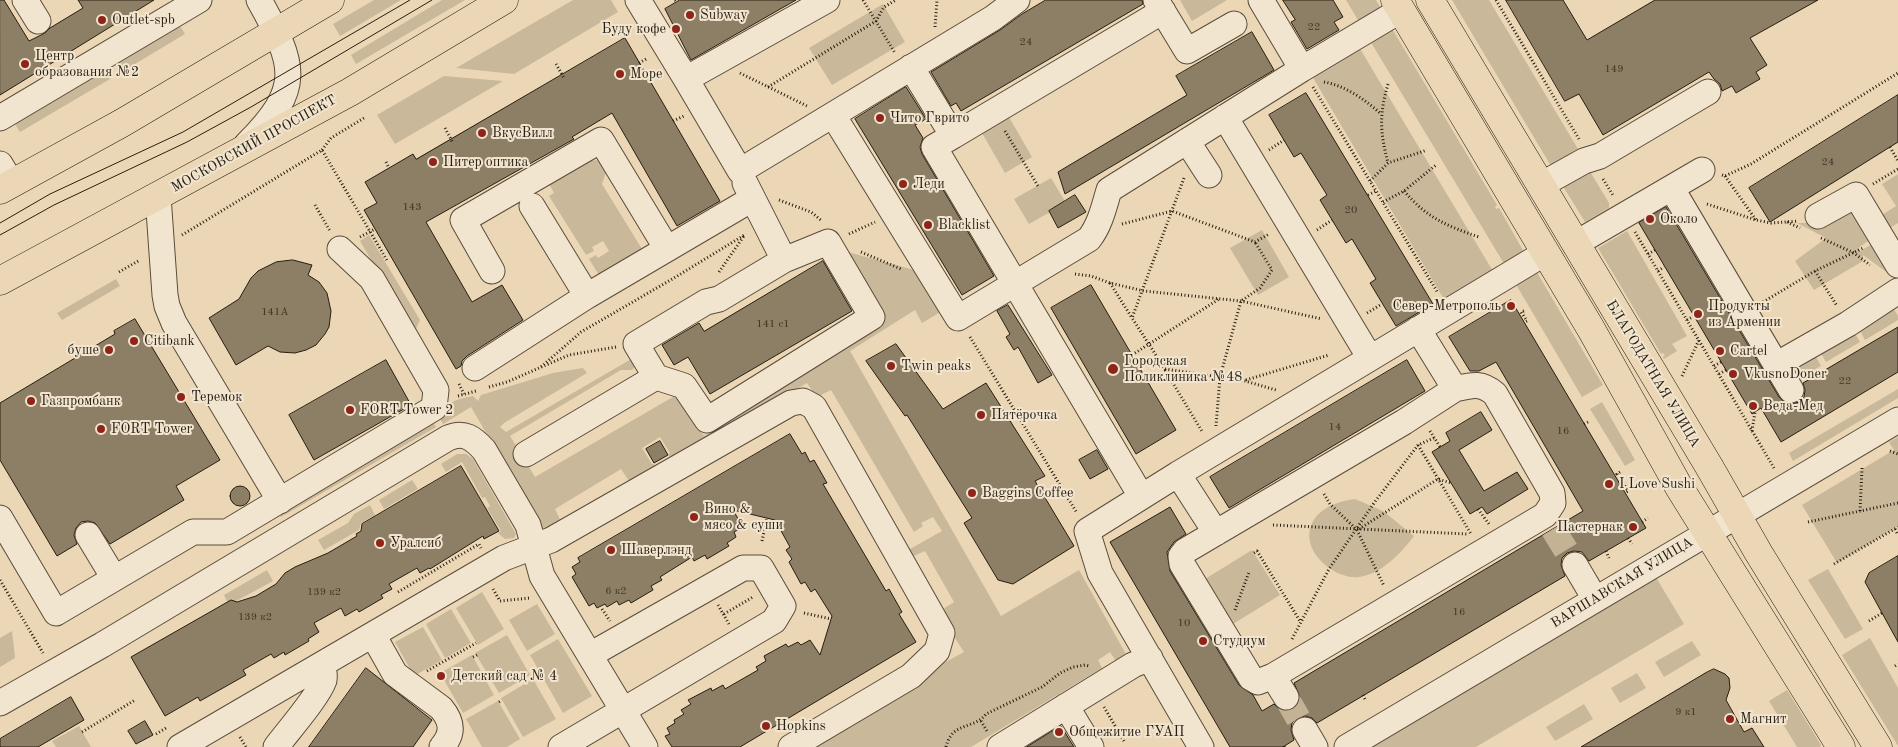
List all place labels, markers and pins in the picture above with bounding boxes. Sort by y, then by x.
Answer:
place label: Subway [700,7,748,23]
marker: Subway [684,9,696,21]
place label: Outlet-spb [112,12,175,28]
marker: Outlet-spb [96,14,108,26]
place label: Буду кофе [601,21,666,37]
marker: Буду кофе [670,23,682,35]
place label: Центр образования №2 [35,48,139,80]
marker: Центр образования №2 [19,58,31,70]
place label: Море [630,66,662,82]
marker: Море [614,68,626,80]
place label: Чито Гврито [890,110,969,126]
marker: Чито Гврито [874,112,886,124]
place label: ВкусВилл [492,125,553,141]
marker: ВкусВилл [476,127,488,139]
place label: Питер оптика [443,154,528,170]
marker: Питер оптика [427,156,439,168]
place label: Леди [913,176,945,192]
marker: Леди [897,178,909,190]
place label: Около [1660,211,1698,227]
marker: Около [1644,213,1656,225]
place label: Blacklist [938,217,990,233]
marker: Blacklist [922,219,934,231]
place label: Север-Метрополь [1392,298,1501,314]
place label: Продукты из Армении [1708,298,1781,331]
marker: Север-Метрополь [1505,300,1517,312]
marker: Продукты из Армении [1692,308,1704,320]
place label: Citibank [144,333,195,349]
marker: Citibank [128,335,140,347]
place label: буше [68,342,99,358]
place label: Cartel [1730,343,1767,359]
marker: буше [103,344,115,356]
marker: Cartel [1714,345,1726,357]
place label: Городская Поликлиника №48 [1124,353,1242,386]
place label: Twin peaks [901,358,971,374]
marker: Twin peaks [885,360,897,372]
marker: Городская Поликлиника №48 [1106,362,1120,376]
place label: VkusnoDoner [1743,366,1827,382]
marker: VkusnoDoner [1727,368,1739,380]
place label: Теремок [191,389,242,405]
marker: Теремок [175,391,187,403]
place label: Газпромбанк [41,393,121,409]
marker: Газпромбанк [25,395,37,407]
place label: Веда-Мед [1763,398,1823,414]
marker: Веда-Мед [1747,400,1759,412]
place label: FORT Tower 2 [360,402,453,418]
marker: FORT Tower 2 [344,404,356,416]
place label: Пятёрочка [991,407,1057,423]
marker: Пятёрочка [975,409,987,421]
place label: FORT Tower [111,421,192,437]
marker: FORT Tower [95,423,107,435]
place label: I Love Sushi [1619,476,1695,492]
marker: I Love Sushi [1603,478,1615,490]
place label: Baggins Coffee [982,485,1073,501]
marker: Baggins Coffee [966,487,978,499]
place label: Вино & мясо & суши [704,501,783,534]
marker: Вино & мясо & суши [688,511,700,523]
place label: Пастернак [1557,519,1623,535]
marker: Пастернак [1627,521,1639,533]
place label: Уралсиб [390,535,441,551]
marker: Уралсиб [374,537,386,549]
place label: Шаверлэнд [621,542,692,558]
marker: Шаверлэнд [605,544,617,556]
place label: Студиум [1213,633,1266,649]
marker: Студиум [1197,635,1209,647]
place label: Детский сад № 4 [451,668,557,684]
marker: Детский сад № 4 [435,670,447,682]
place label: Магнит [1740,711,1787,727]
marker: Магнит [1724,713,1736,725]
place label: Hopkins [776,718,826,734]
marker: Hopkins [760,720,772,732]
place label: Общежитие ГУАП [1069,724,1185,740]
marker: Общежитие ГУАП [1053,726,1065,738]

